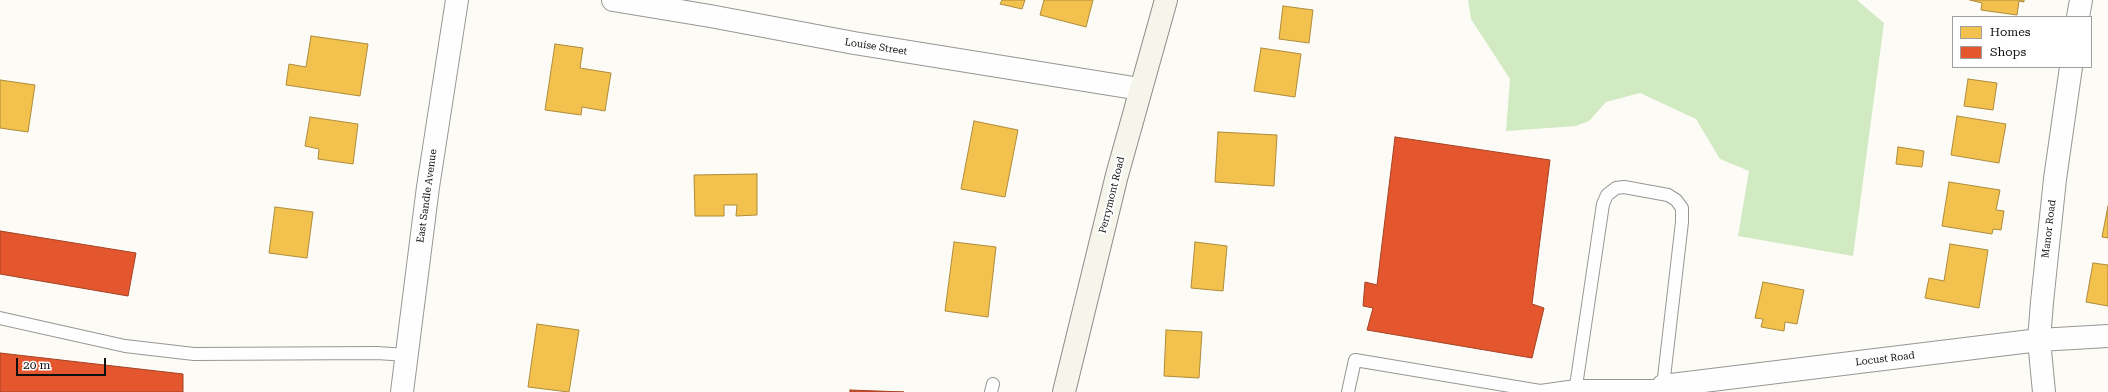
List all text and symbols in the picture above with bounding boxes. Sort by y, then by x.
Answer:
legend [1952,16,2092,68]
text: Homes [1990,25,2030,39]
street label: Louise Street [844,36,908,58]
text: Shops [1990,45,2026,59]
street label: East Sandle Avenue [414,148,440,244]
street label: Perrymont Road [1097,155,1127,235]
street label: Manor Road [2039,199,2059,259]
street label: Locust Road [1855,349,1915,369]
scale bar [18,350,108,376]
text: 20 m [23,358,50,372]

